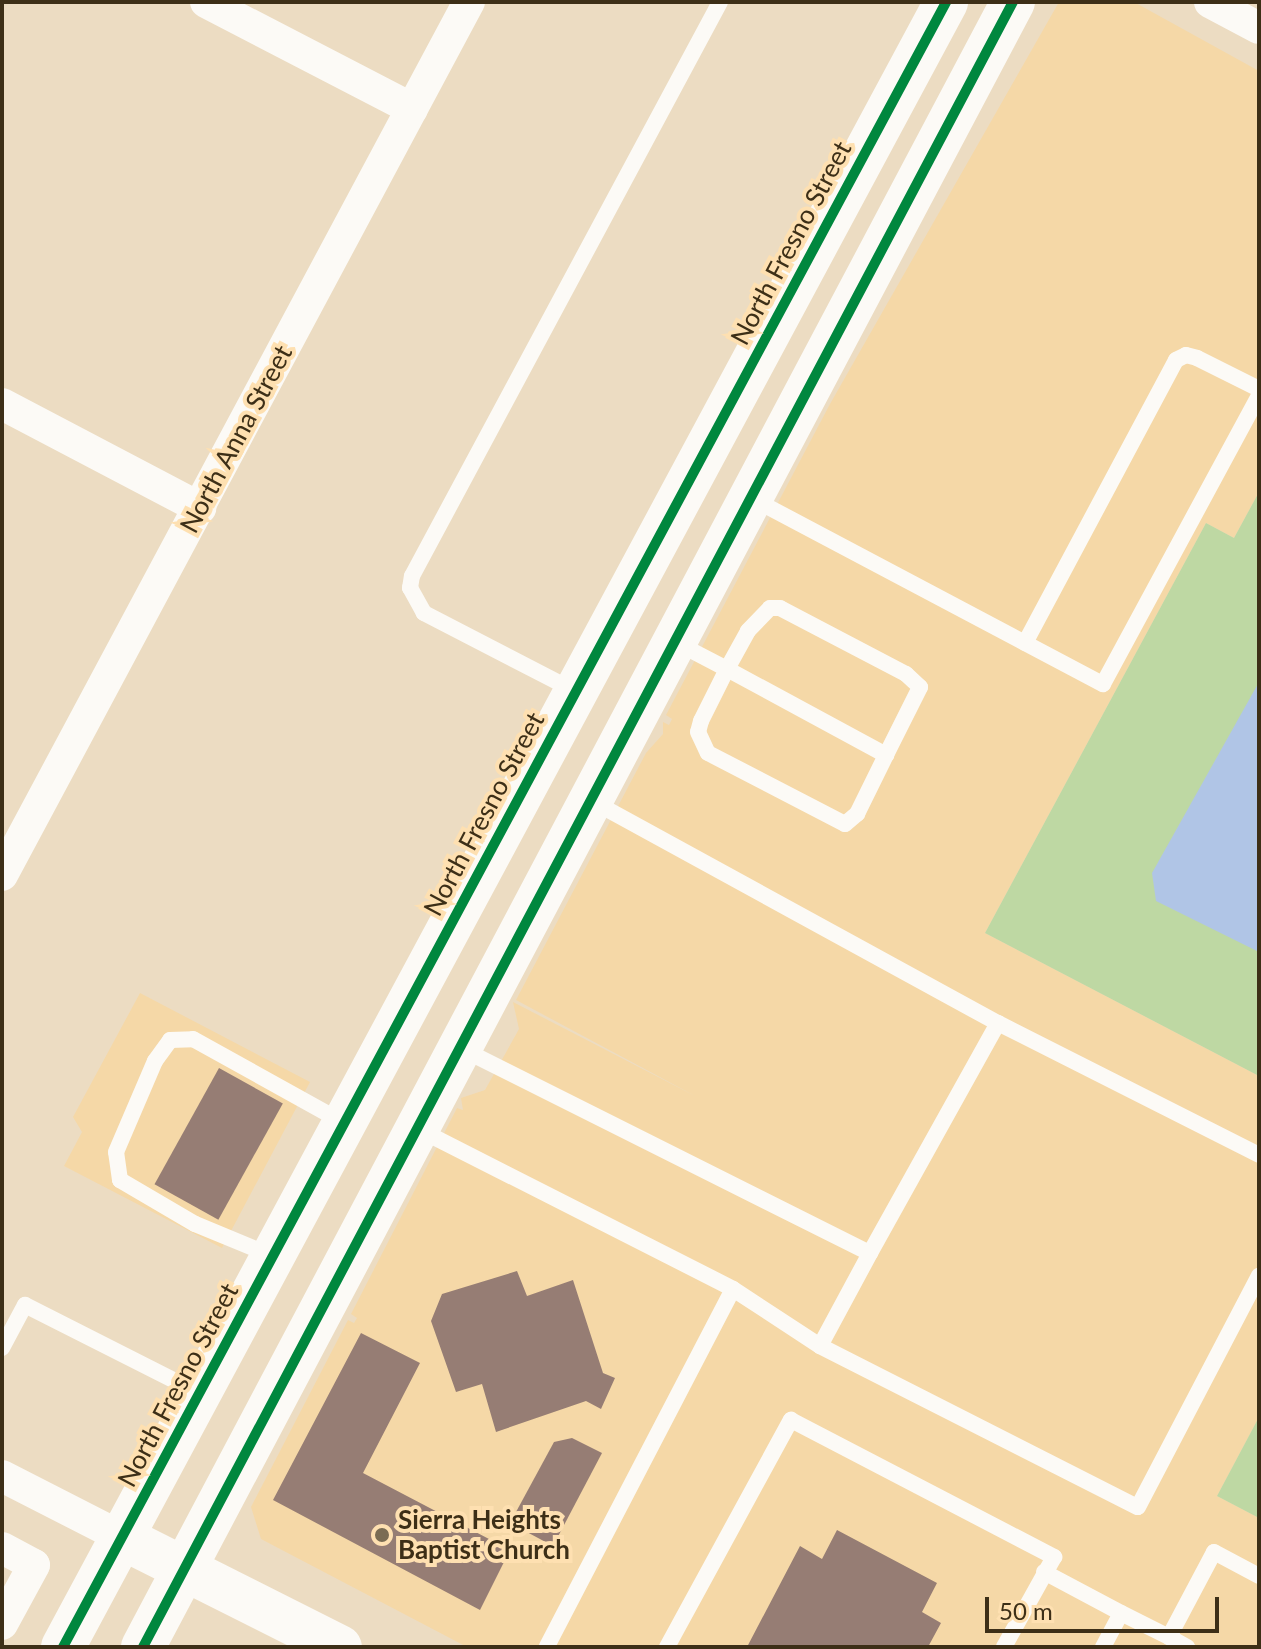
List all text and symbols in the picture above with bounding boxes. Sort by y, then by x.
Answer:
street label: North Fresno Street [724,136,858,350]
street label: North Anna Street [173,340,299,538]
street label: North Fresno Street [417,707,551,921]
street label: North Fresno Street [111,1278,245,1492]
place label: Sierra Heights Baptist Church [398,1504,570,1566]
marker: Sierra Heights Baptist Church [373,1526,391,1544]
scale bar [989,1581,1223,1631]
text: 50 m [999,1596,1053,1625]

